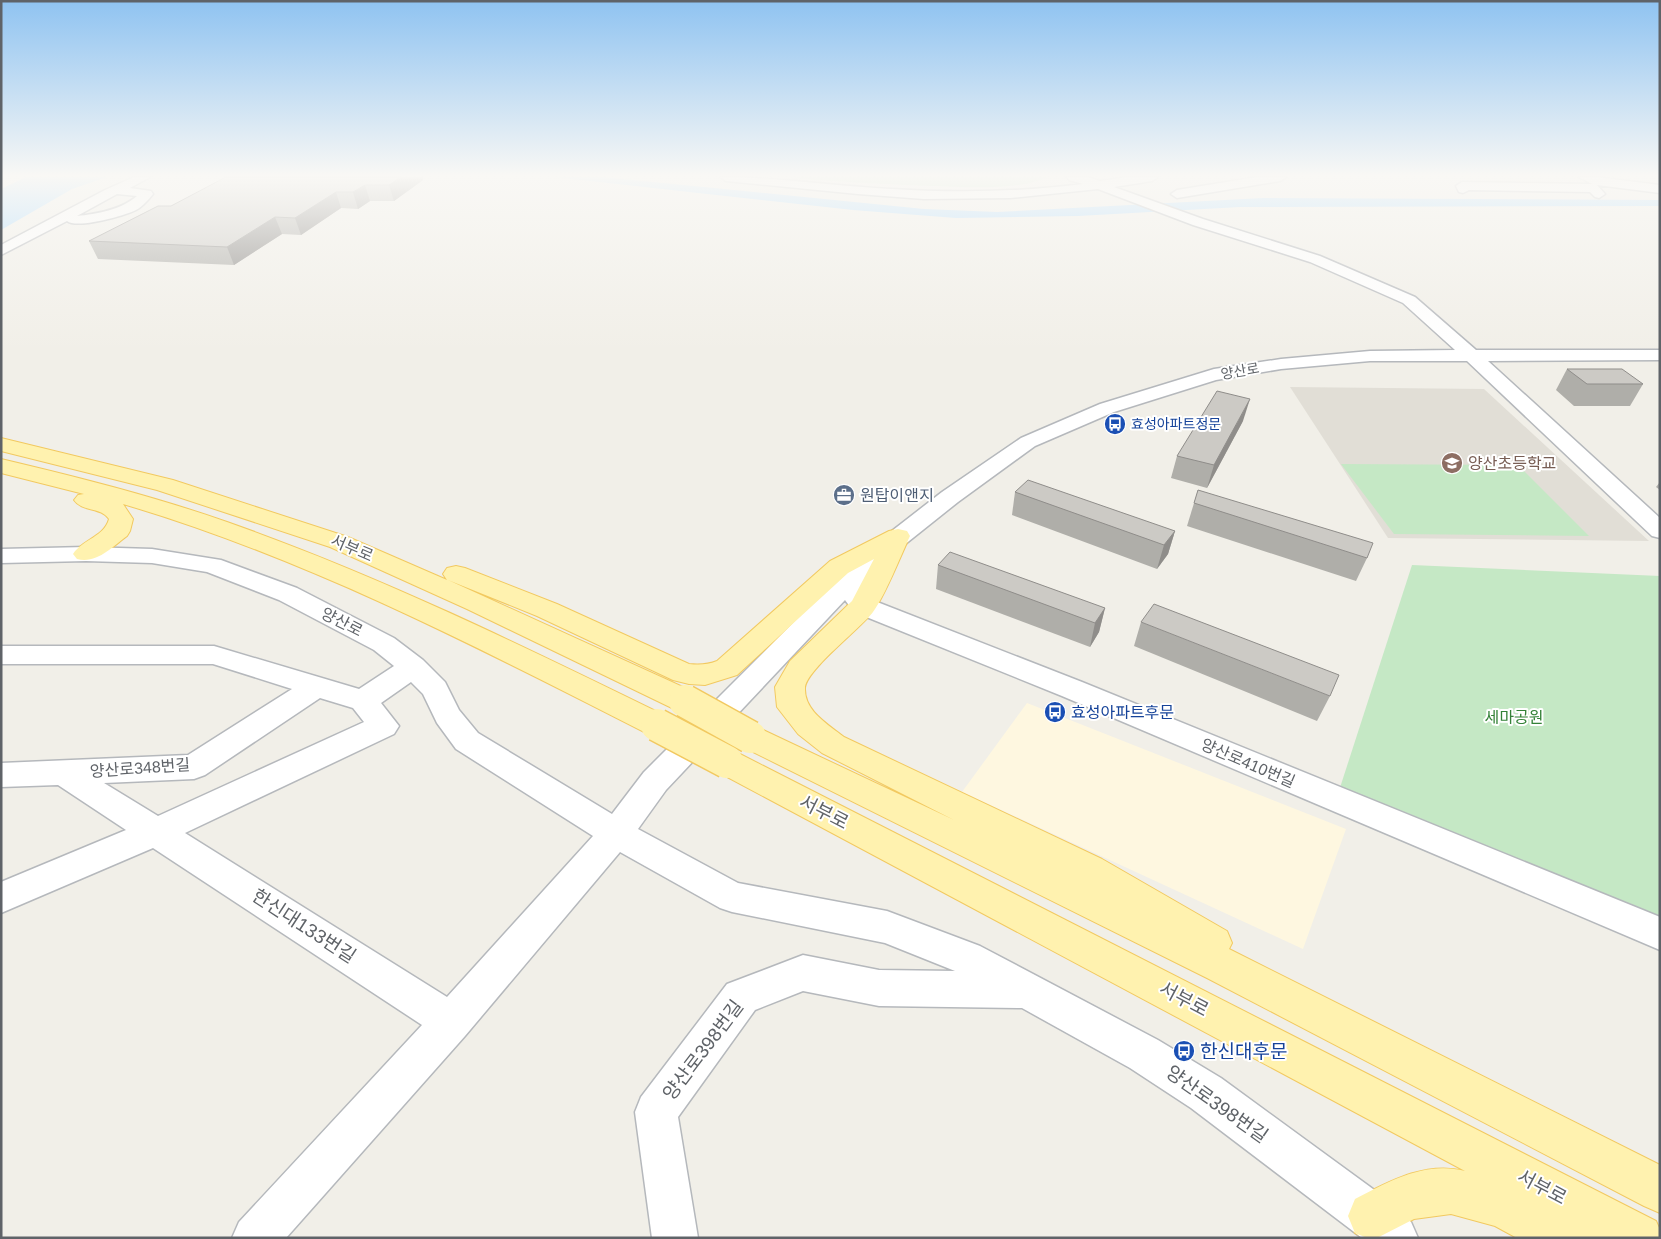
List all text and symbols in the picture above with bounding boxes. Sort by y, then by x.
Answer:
street label: 양산로 [1220,360,1261,382]
bus stop icon: 효성아파트정문 [1103,412,1127,436]
place label: 효성아파트정문 [1131,416,1221,432]
school or university icon: 양산초등학교 [1440,451,1464,475]
place label: 양산초등학교 [1468,455,1556,472]
office icon: 원탑이앤지 [832,483,856,507]
place label: 원탑이앤지 [860,487,934,504]
street label: 서부로 [328,532,376,565]
street label: 양산로 [318,604,366,640]
bus stop icon: 효성아파트후문 [1043,700,1067,724]
place label: 효성아파트후문 [1071,704,1174,721]
park label: 세마공원 [1485,709,1543,726]
street label: 양산로410번길 [1199,736,1297,790]
street label: 양산로348번길 [89,756,191,780]
street label: 서부로 [796,791,852,833]
street label: 한신대133번길 [248,885,360,967]
street label: 서부로 [1156,977,1212,1021]
street label: 양산로398번길 [659,996,747,1104]
bus stop icon: 한신대후문 [1172,1039,1196,1063]
place label: 한신대후문 [1200,1041,1287,1062]
street label: 양산로398번길 [1162,1061,1272,1147]
street label: 서부로 [1514,1165,1570,1209]

